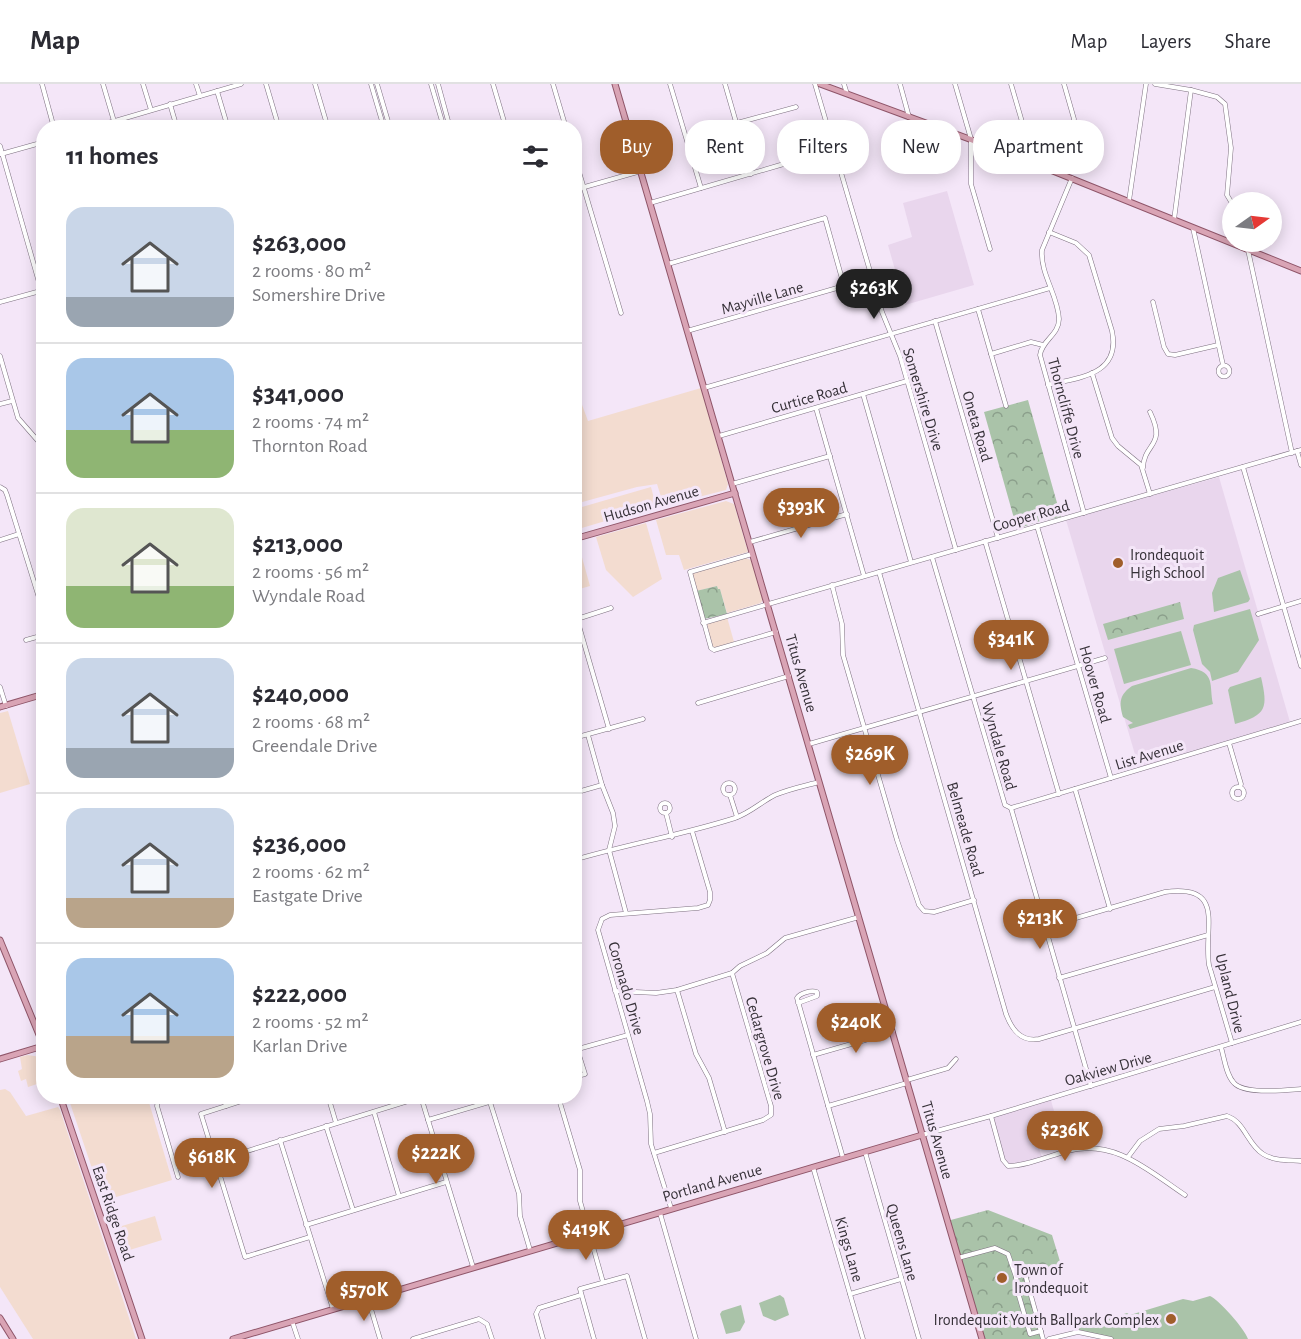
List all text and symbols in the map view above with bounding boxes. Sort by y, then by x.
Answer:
text: Map [30,27,80,55]
text: Map [1071,31,1107,52]
text: Layers [1140,31,1191,52]
text: Share [1224,31,1271,52]
chip: Buy [600,120,673,174]
chip: Rent [685,120,765,174]
chip: Filters [777,120,869,174]
chip: New [881,120,961,174]
chip: Apartment [973,120,1104,174]
icon: filters [519,140,552,173]
text: 11 homes [66,143,158,169]
north arrow [1222,192,1282,252]
map controls [1222,192,1282,252]
text: $263,000 [252,230,346,256]
icon: home [114,231,186,303]
text: 2 rooms · 80 m² [252,261,371,281]
pin: $263K [832,269,916,320]
text: $263K [850,278,898,298]
street label: Mayville Lane [719,279,805,318]
text: Somershire Drive [252,285,386,305]
street label: Somershire Drive [900,346,946,453]
street label: Thorncliffe Drive [1045,356,1087,460]
street label: Curtice Road [769,379,849,416]
text: $341,000 [252,381,344,407]
icon: home [114,382,186,454]
street label: Oneta Road [959,389,995,463]
text: 2 rooms · 74 m² [252,412,369,432]
text: Thornton Road [252,436,368,456]
street label: Hudson Avenue [602,483,701,525]
pin: $393K [759,488,843,539]
text: $393K [777,497,825,517]
street label: Cooper Road [991,497,1071,535]
text: $213,000 [252,531,343,557]
icon: home [114,532,186,604]
place label: Irondequoit High School [1130,547,1205,581]
marker: Irondequoit High School [1111,556,1125,570]
text: 2 rooms · 56 m² [252,562,369,582]
text: Wyndale Road [252,586,365,606]
pin: $341K [969,620,1053,671]
text: $341K [988,629,1034,649]
street label: Titus Avenue [782,633,820,714]
street label: Hoover Road [1076,644,1114,725]
text: $240,000 [252,681,349,707]
icon: home [114,682,186,754]
street label: Wyndale Road [978,701,1019,792]
text: 2 rooms · 68 m² [252,712,370,732]
pin: $269K [828,735,912,786]
text: Greendale Drive [252,736,377,756]
street label: List Avenue [1113,737,1186,773]
text: $269K [845,744,895,764]
street label: Belmeade Road [944,780,986,878]
text: $236,000 [252,831,346,857]
icon: home [114,832,186,904]
text: 2 rooms · 62 m² [252,862,370,882]
text: Eastgate Drive [252,886,363,906]
pin: $213K [998,899,1082,950]
text: $213K [1017,908,1063,928]
street label: Coronado Drive [605,940,647,1037]
street label: Upland Drive [1212,952,1248,1035]
text: $222,000 [252,981,347,1007]
icon: home [114,982,186,1054]
street label: Cedargrove Drive [743,995,787,1102]
pin: $240K [814,1003,898,1054]
text: 2 rooms · 52 m² [252,1012,369,1032]
text: $240K [831,1012,881,1032]
text: Karlan Drive [252,1036,347,1056]
street label: Oakview Drive [1063,1049,1154,1089]
street label: Titus Avenue [918,1100,956,1181]
pin: $236K [1023,1111,1107,1162]
text: $236K [1041,1120,1089,1140]
pin: $222K [394,1134,478,1185]
pin: $618K [170,1138,254,1189]
text: $222K [412,1143,460,1163]
text: $618K [188,1147,236,1167]
street label: Portland Avenue [661,1161,764,1205]
street label: East Ridge Road [89,1164,137,1263]
street label: Queens Lane [882,1202,921,1283]
pin: $419K [544,1210,628,1261]
street label: Kings Lane [832,1215,866,1284]
text: $419K [562,1219,610,1239]
place label: Town of Irondequoit [1014,1262,1088,1296]
pin: $570K [322,1271,406,1322]
marker: Town of Irondequoit [995,1271,1009,1285]
text: $570K [340,1280,388,1300]
place label: Irondequoit Youth Ballpark Complex [934,1312,1159,1328]
marker: Irondequoit Youth Ballpark Complex [1164,1312,1178,1326]

